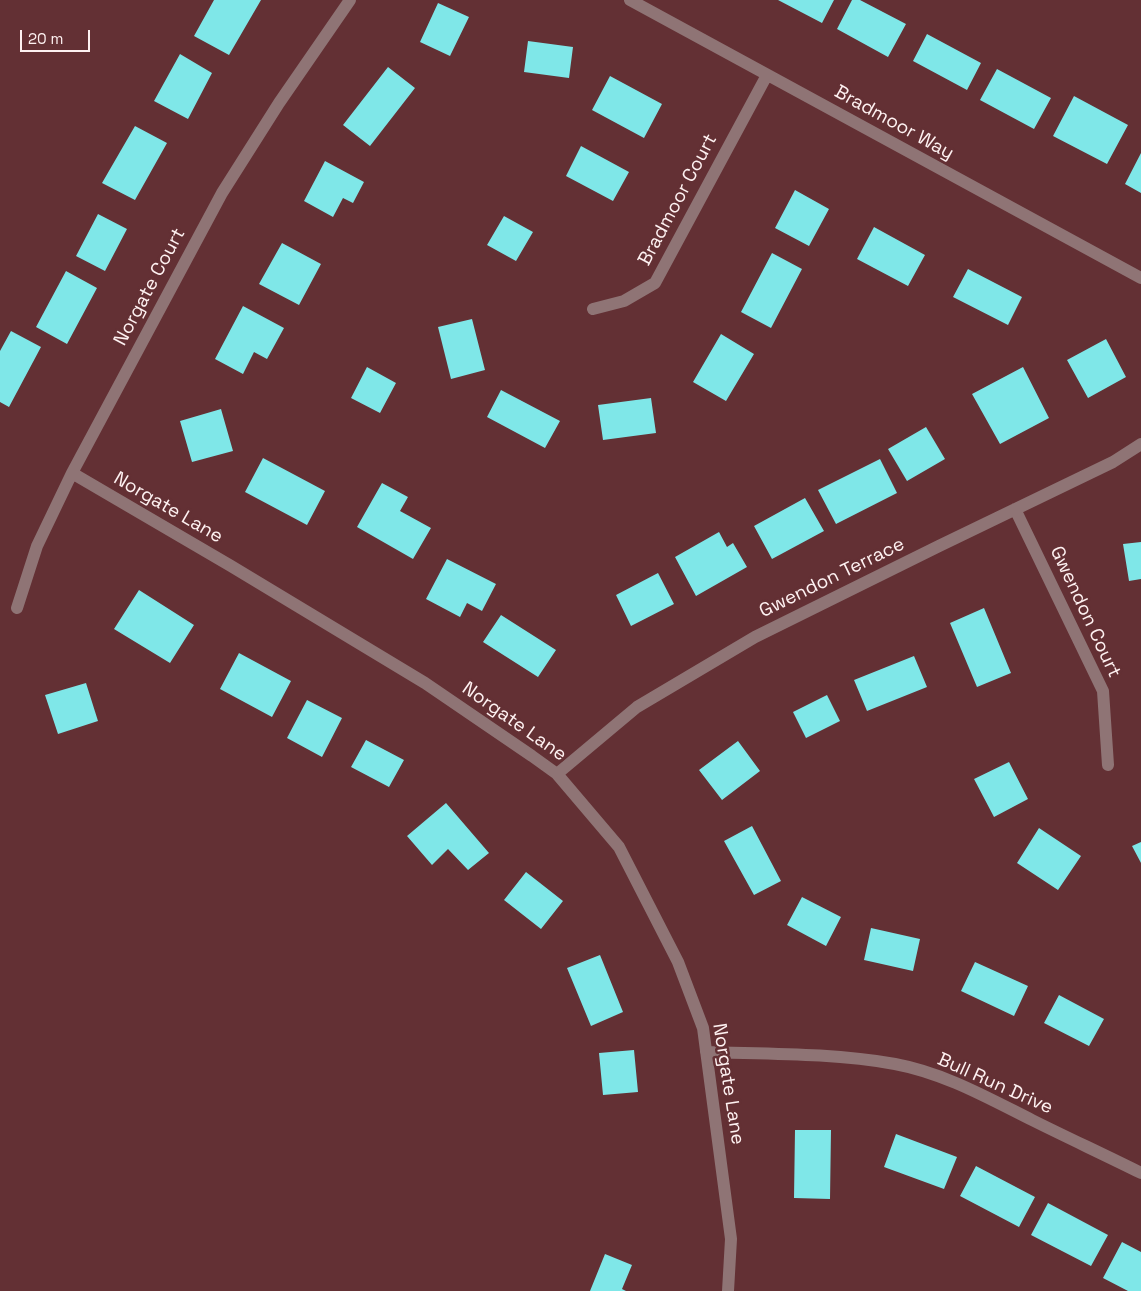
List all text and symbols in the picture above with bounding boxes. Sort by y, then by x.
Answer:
scale bar [22,20,92,52]
text: 20 m [28,29,63,48]
street label: Bradmoor Way [830,81,958,165]
street label: Bradmoor Court [634,130,722,270]
street label: Norgate Court [109,224,191,350]
street label: Norgate Lane [109,468,227,548]
street label: Gwendon Terrace [756,533,908,623]
street label: Gwendon Court [1045,543,1125,681]
street label: Norgate Lane [457,678,571,766]
street label: Norgate Lane [707,1022,749,1146]
street label: Bull Run Drive [934,1048,1056,1120]

